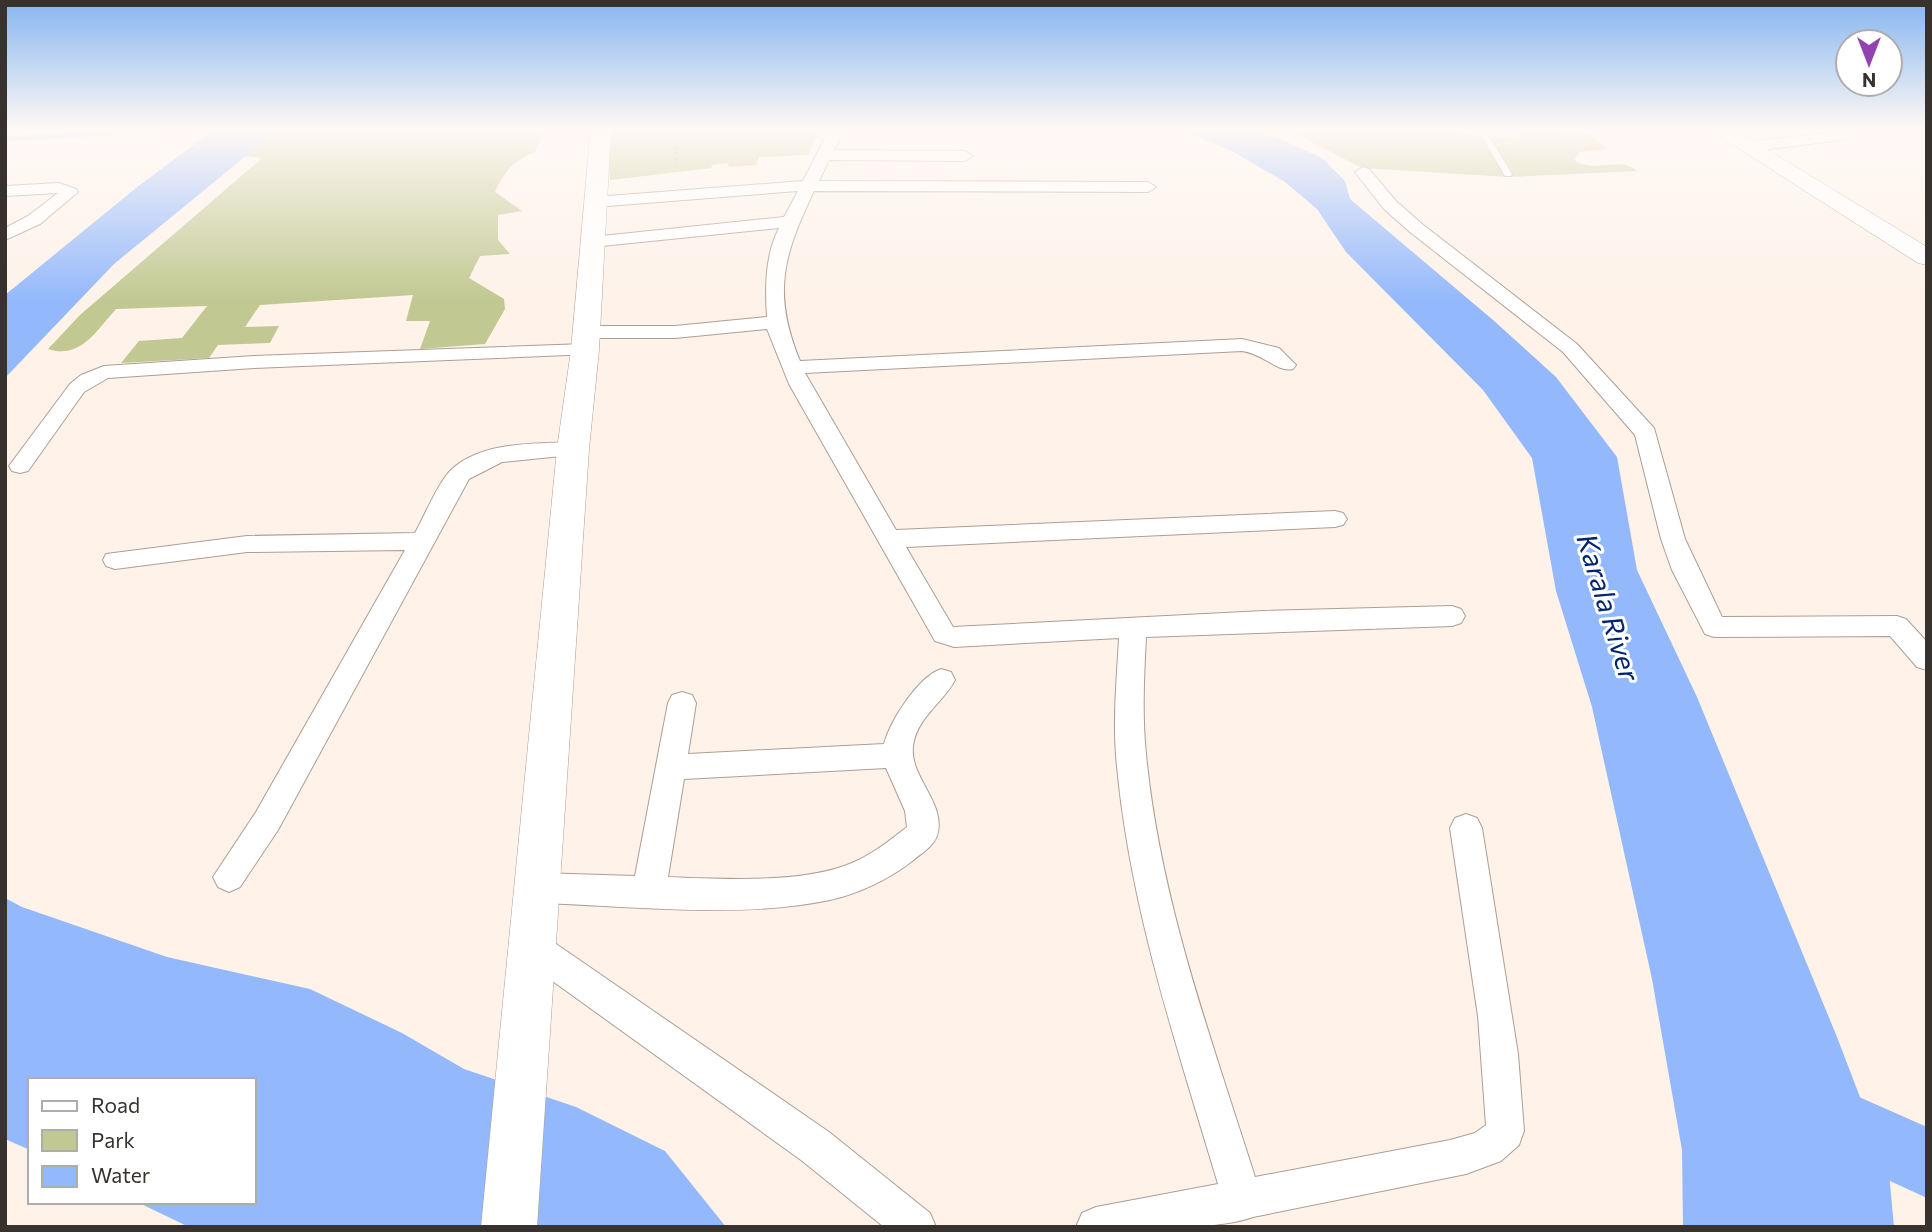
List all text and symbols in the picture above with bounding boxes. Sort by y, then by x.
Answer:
north arrow [1834,28,1904,98]
text: N [1862,69,1876,92]
water label: Karala River [1571,529,1648,685]
legend [28,1078,256,1204]
text: Road [91,1092,140,1117]
text: Park [91,1127,135,1152]
text: Water [91,1162,150,1187]

